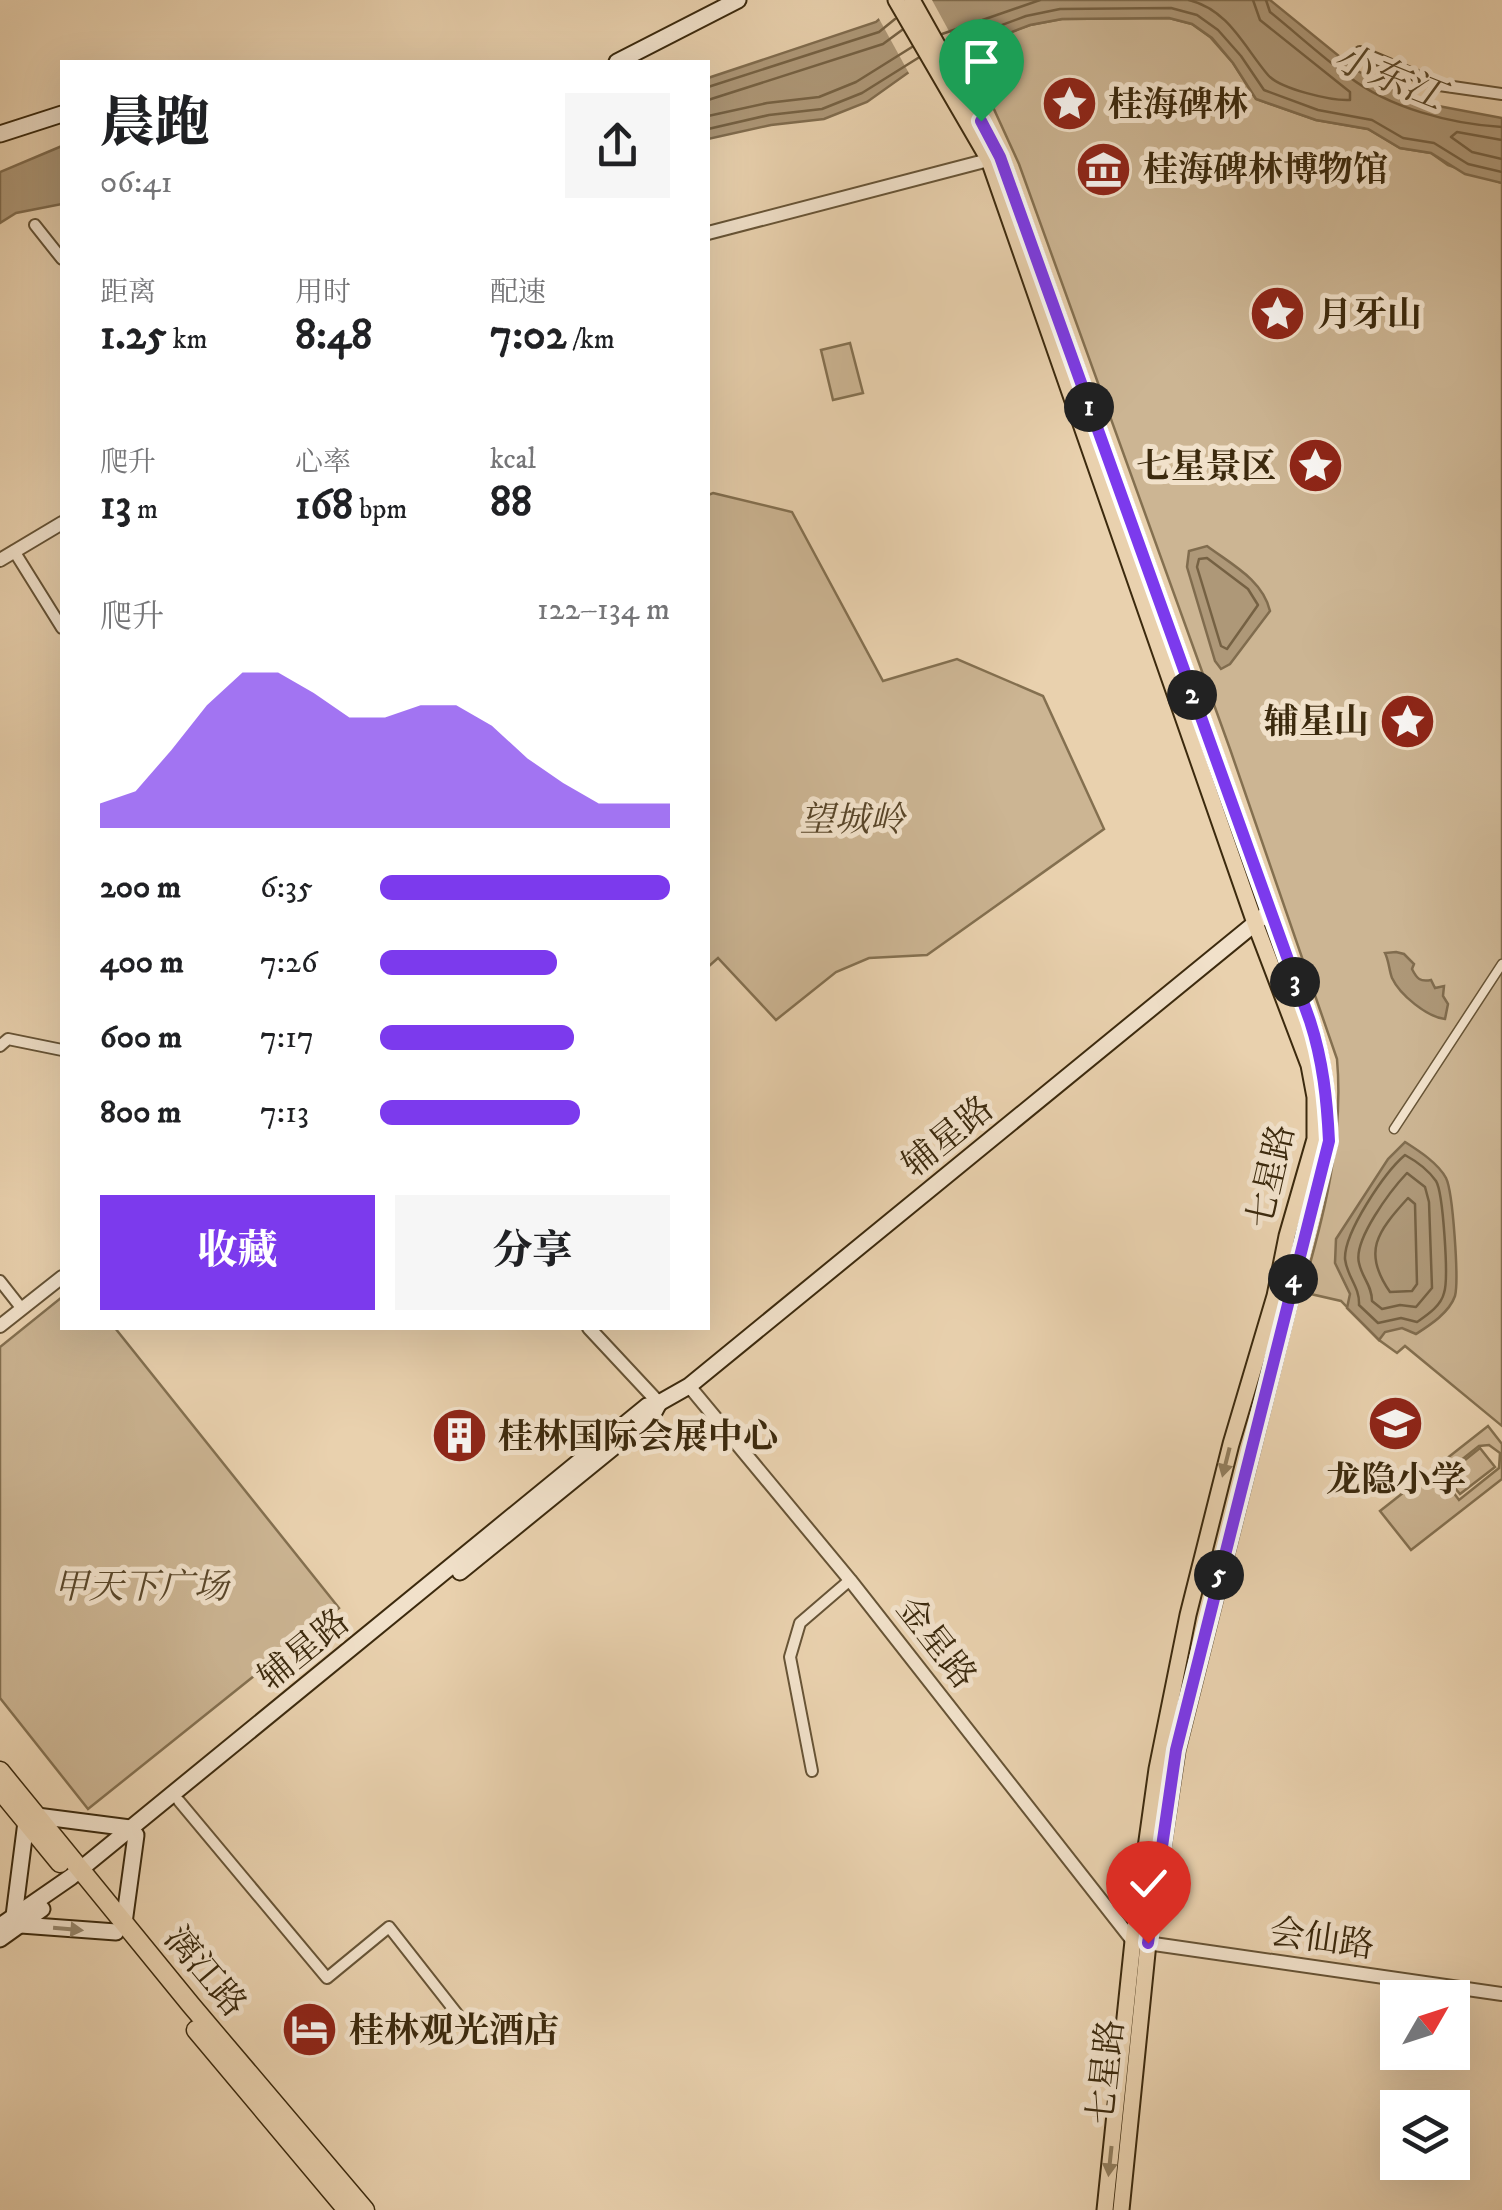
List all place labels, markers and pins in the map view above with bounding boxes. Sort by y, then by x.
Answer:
pin [939,19,1024,122]
place icon: 桂海碑林 [1039,74,1099,134]
place label: 桂海碑林 [1108,84,1248,128]
museum icon: 桂海碑林博物馆 [1074,139,1134,199]
place label: 桂海碑林博物馆 [1143,149,1388,193]
place icon: 月牙山 [1248,284,1308,344]
place label: 月牙山 [1317,294,1422,338]
pin: 1 [1064,382,1114,432]
place icon: 七星景区 [1285,436,1345,496]
place label: 七星景区 [1136,446,1276,490]
pin: 2 [1167,670,1217,720]
place icon: 辅星山 [1378,691,1438,751]
place label: 辅星山 [1264,701,1369,745]
pin: 3 [1270,957,1320,1007]
pin: 4 [1268,1254,1318,1304]
school or university icon: 龙隐小学 [1366,1393,1426,1453]
building icon: 桂林国际会展中心 [429,1406,489,1466]
place label: 桂林国际会展中心 [498,1416,778,1460]
place label: 龙隐小学 [1326,1459,1466,1503]
pin: 5 [1194,1550,1244,1600]
pin [1106,1841,1191,1944]
hotel icon: 桂林观光酒店 [280,2000,340,2060]
place label: 桂林观光酒店 [349,2010,559,2054]

